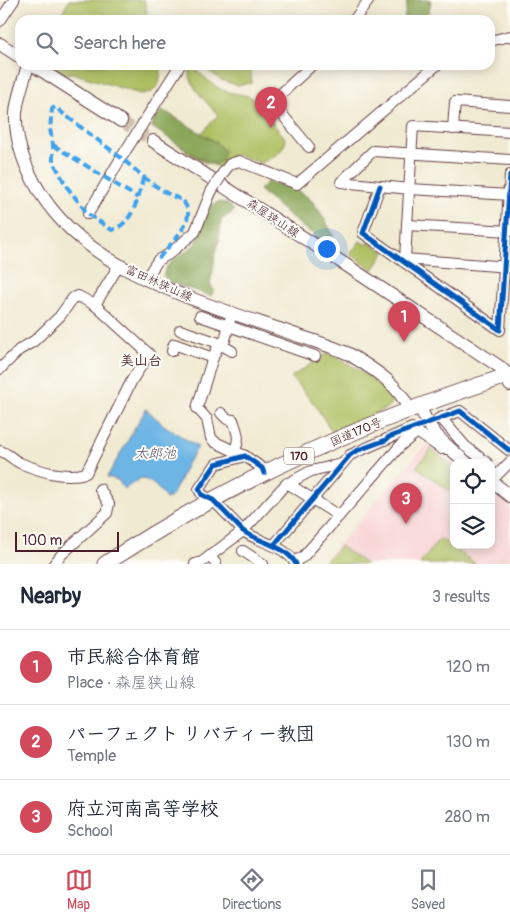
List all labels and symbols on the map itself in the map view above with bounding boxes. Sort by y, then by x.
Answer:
pin: 2 [255,87,287,128]
street label: 森屋狭山線 [243,196,302,241]
your location [314,236,340,262]
street label: 富田林狭山線 [123,262,195,305]
pin: 1 [388,301,420,342]
district label: 美山台 [120,352,162,369]
street label: 国道170号 [328,415,385,450]
water label: 太郎池 [134,445,177,462]
road number: 170 [284,448,314,464]
pin: 3 [390,483,422,524]
scale bar [15,529,119,552]

